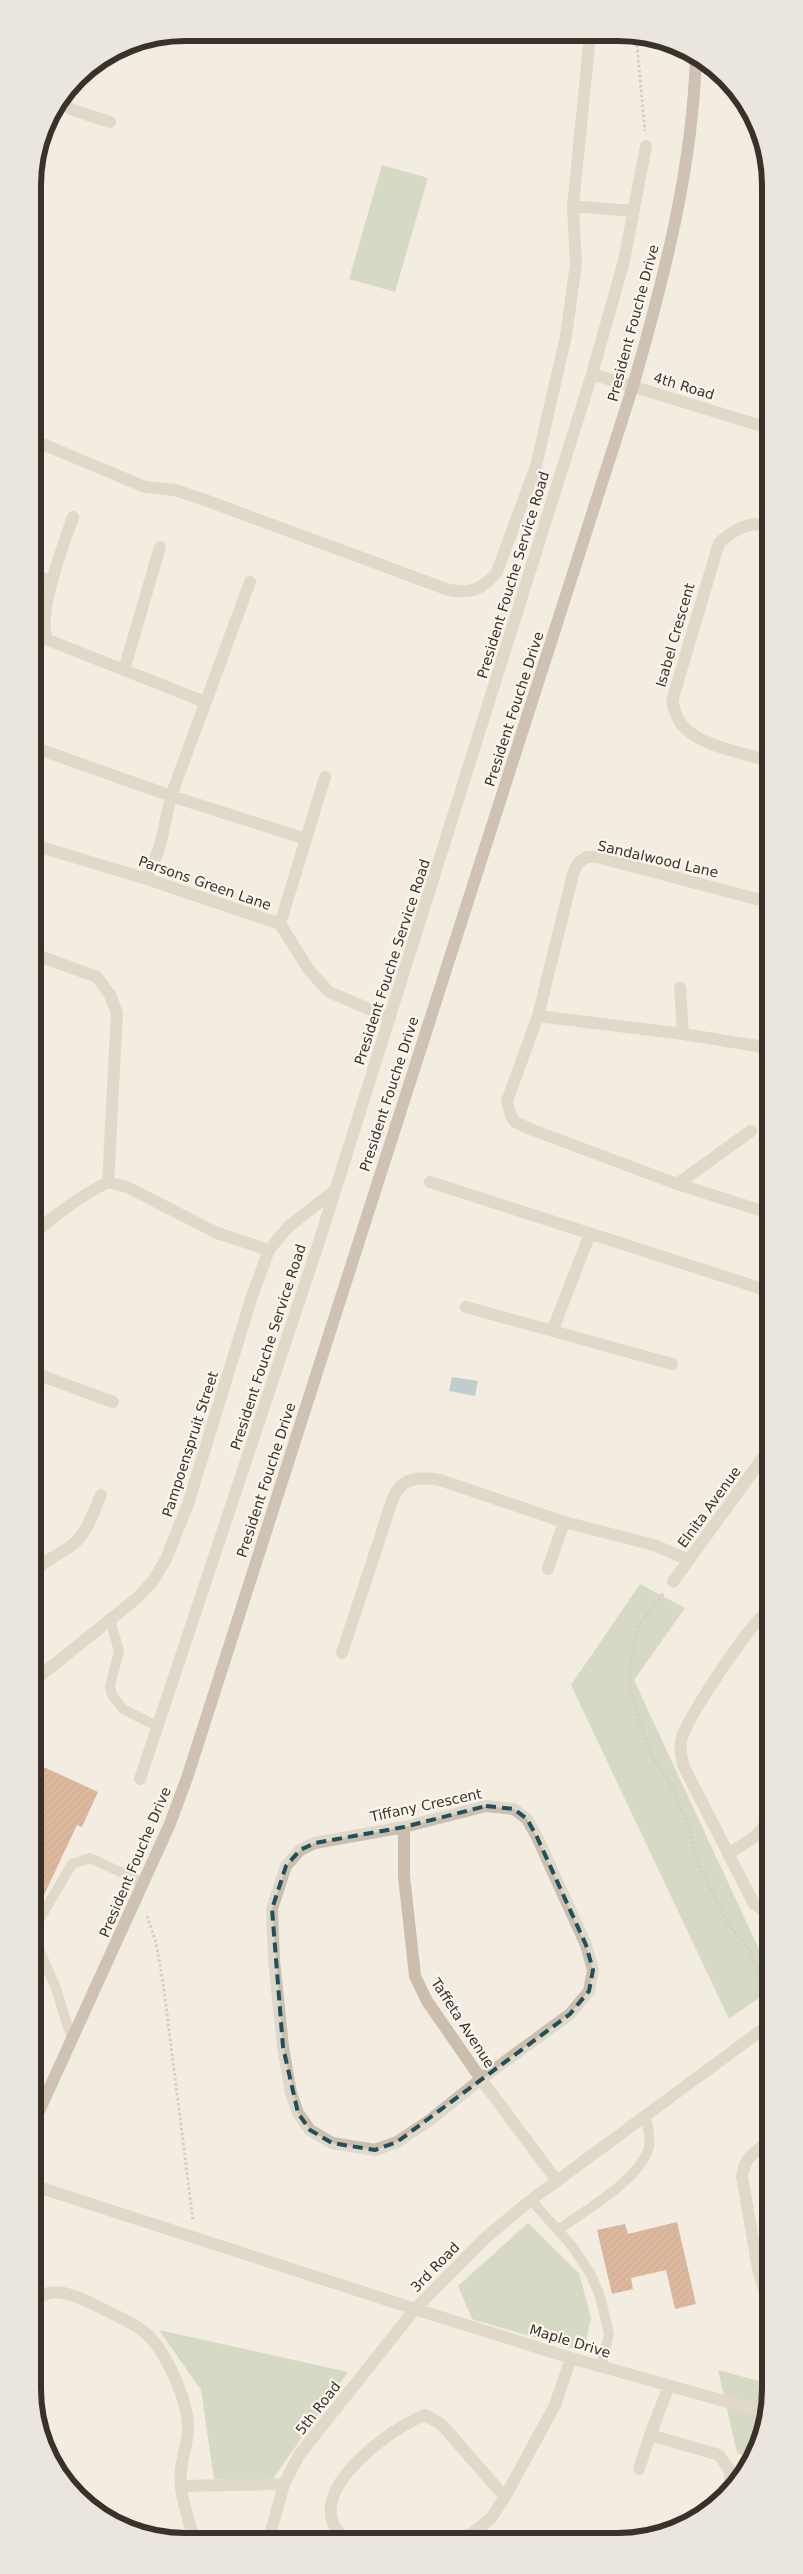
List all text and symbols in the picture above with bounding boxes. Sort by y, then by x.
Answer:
street label: President Fouche Drive [604,243,662,403]
street label: 4th Road [652,369,716,403]
street label: President Fouche Service Road [474,470,552,680]
street label: Isabel Crescent [652,581,698,689]
street label: President Fouche Drive [481,630,547,788]
street label: Sandalwood Lane [596,837,720,881]
street label: Parsons Green Lane [137,853,273,913]
street label: President Fouche Service Road [351,857,433,1067]
street label: President Fouche Drive [356,1015,422,1173]
street label: President Fouche Service Road [227,1242,309,1452]
street label: Pampoenspruit Street [159,1369,221,1519]
street label: President Fouche Drive [233,1401,299,1559]
street label: Elnita Avenue [674,1463,744,1551]
street label: President Fouche Drive [96,1784,174,1940]
street label: Tiffany Crescent [368,1785,484,1825]
street label: Taffeta Avenue [428,1974,498,2071]
street label: 3rd Road [407,2239,463,2295]
street label: Maple Drive [528,2321,612,2361]
street label: 5th Road [292,2378,344,2438]

